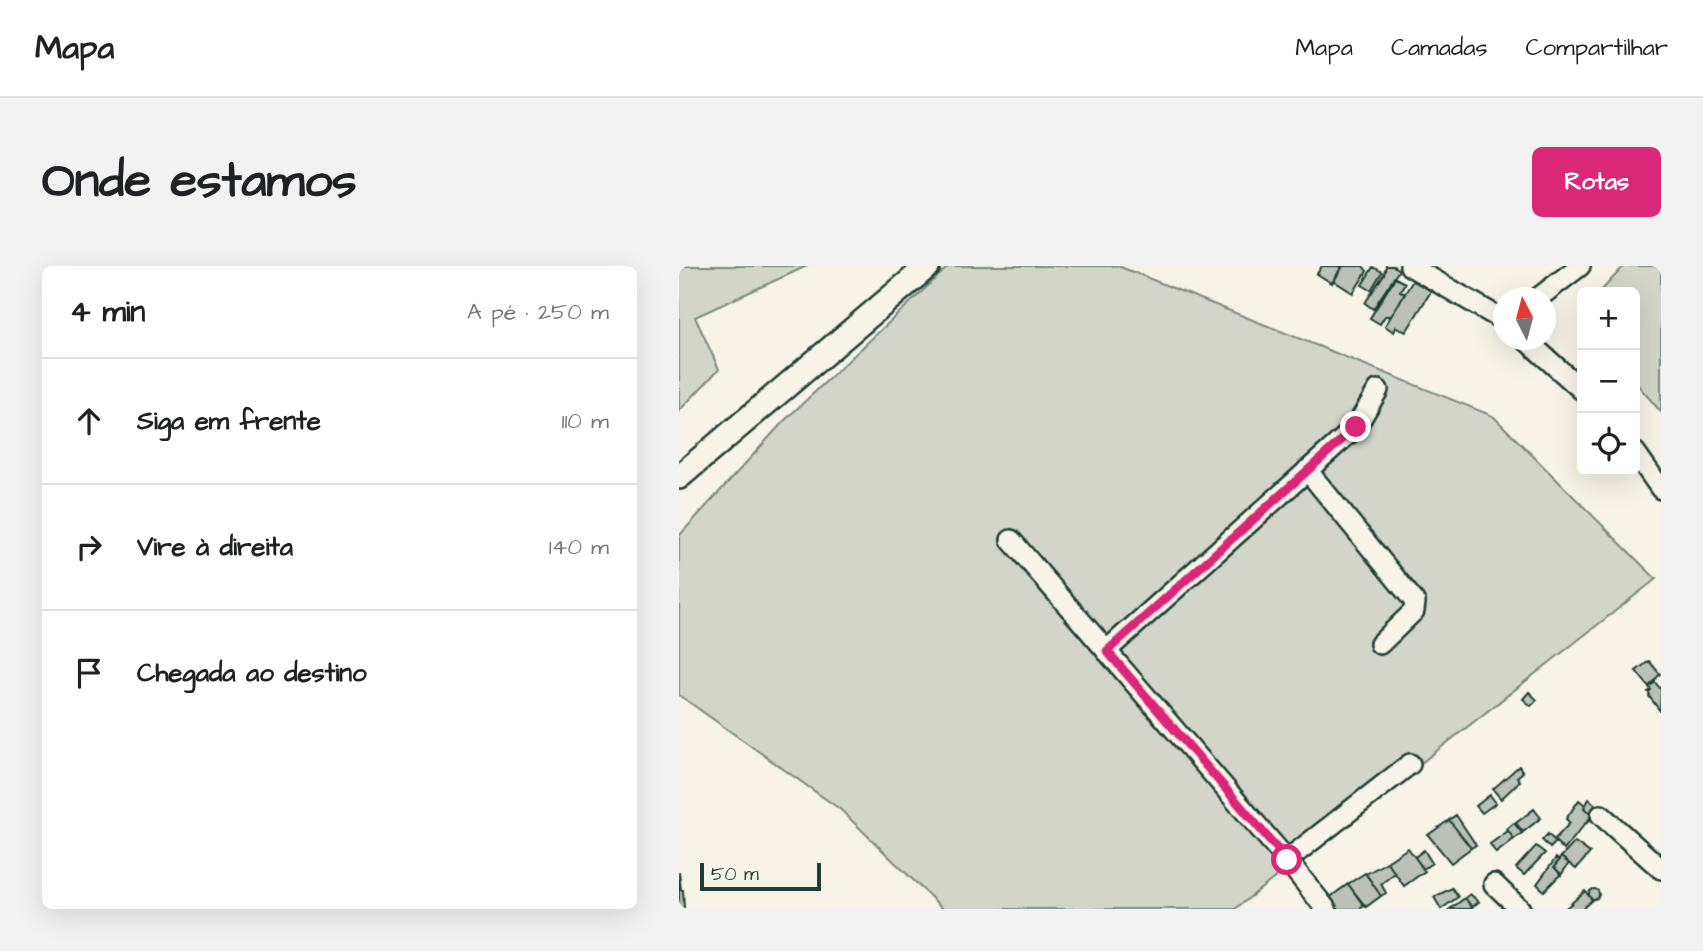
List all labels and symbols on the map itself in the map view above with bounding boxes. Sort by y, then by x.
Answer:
north arrow [1493,287,1556,350]
route end [1340,411,1371,442]
route start [1271,844,1302,875]
scale bar [700,860,821,892]

